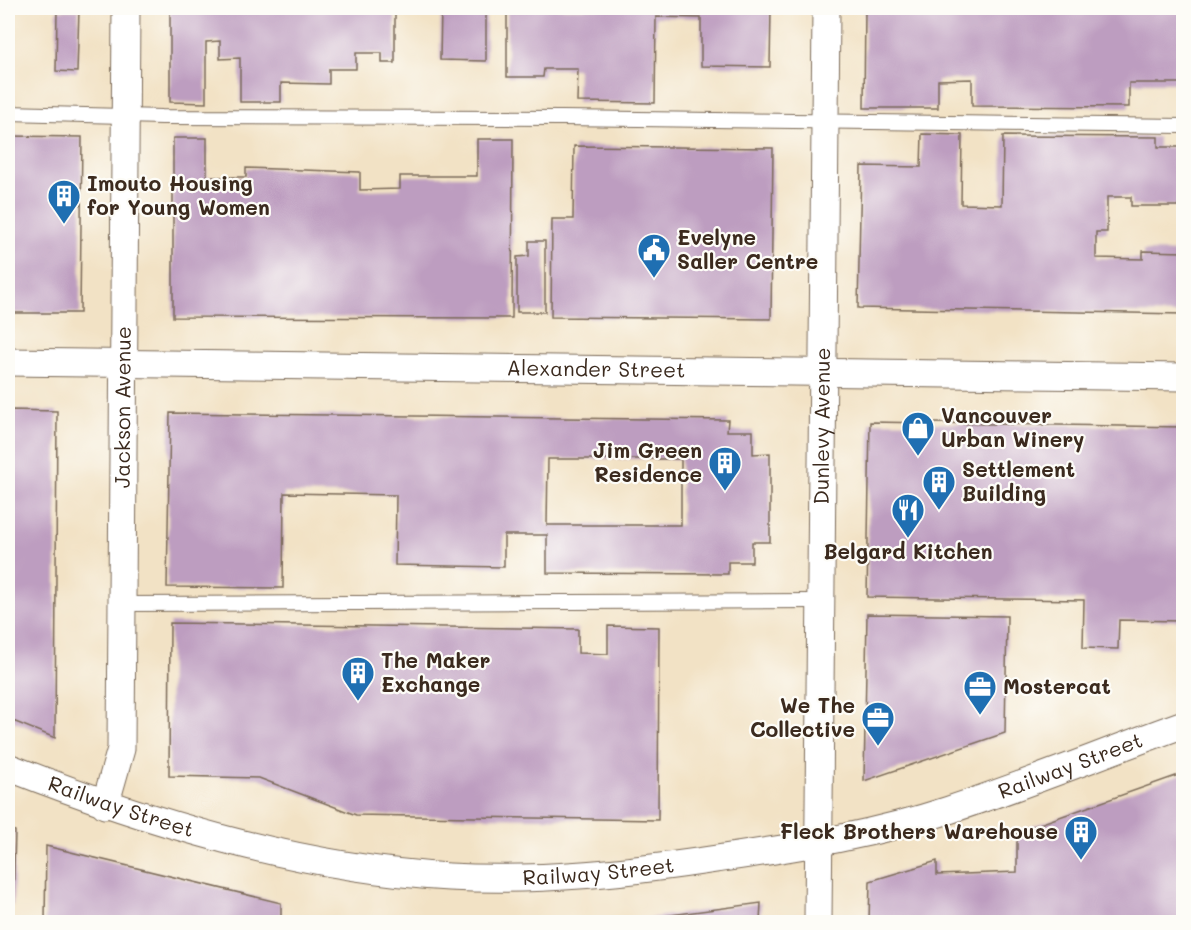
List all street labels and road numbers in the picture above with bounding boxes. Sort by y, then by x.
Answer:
street label: Jackson Avenue [108,326,136,488]
street label: Dunlevy Avenue [807,347,835,505]
street label: Alexander Street [506,353,686,383]
street label: Railway Street [994,725,1146,804]
street label: Railway Street [45,769,198,842]
street label: Railway Street [522,850,676,890]

